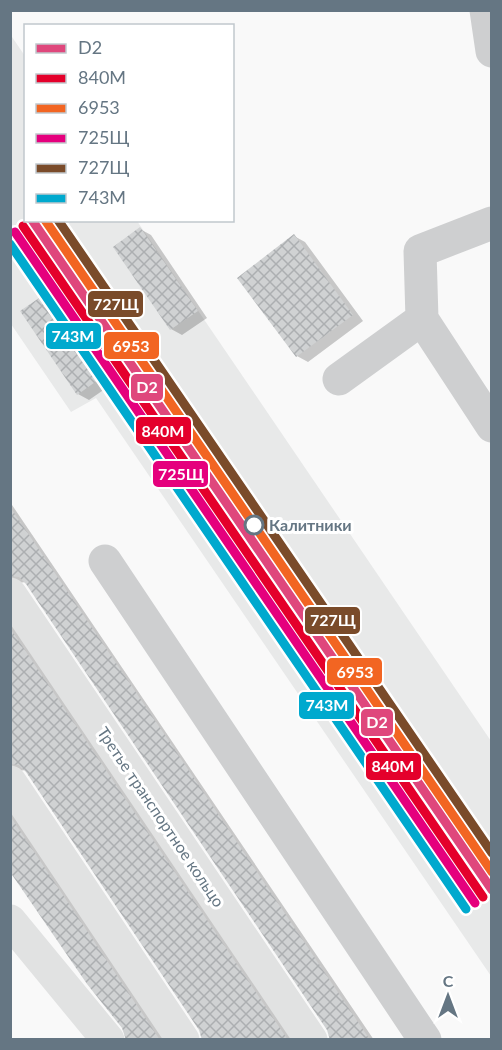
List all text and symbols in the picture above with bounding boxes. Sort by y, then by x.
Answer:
legend [24,24,234,222]
text: D2 [78,36,102,58]
text: 840М [78,66,126,88]
text: 6953 [78,96,120,118]
text: 725Щ [78,126,130,148]
text: 727Щ [78,156,130,178]
text: 743М [78,186,126,208]
line badge: 727Щ [87,290,144,318]
text: 727Щ [93,294,139,313]
line badge: 743М [45,322,102,350]
text: 743М [52,326,94,345]
line badge: 6953 [103,331,160,360]
text: 6953 [112,336,150,355]
line badge: D2 [130,373,164,402]
text: D2 [136,377,158,396]
line badge: 840М [135,416,192,445]
text: 840М [142,421,184,440]
line badge: 725Щ [152,460,209,488]
text: 725Щ [158,464,204,483]
marker: Калитники [244,515,264,535]
place label: Калитники [269,515,352,534]
line badge: 727Щ [304,606,361,635]
text: 727Щ [310,610,356,629]
line badge: 6953 [326,657,383,686]
text: 6953 [336,662,374,681]
line badge: 743М [298,691,355,720]
text: 743М [306,695,348,714]
line badge: D2 [360,708,394,737]
text: D2 [366,712,388,731]
street label: Третье транспортное кольцо [94,723,229,910]
line badge: 840М [365,752,422,781]
text: 840М [372,756,414,775]
north arrow [418,966,478,1026]
text: С [443,971,454,990]

